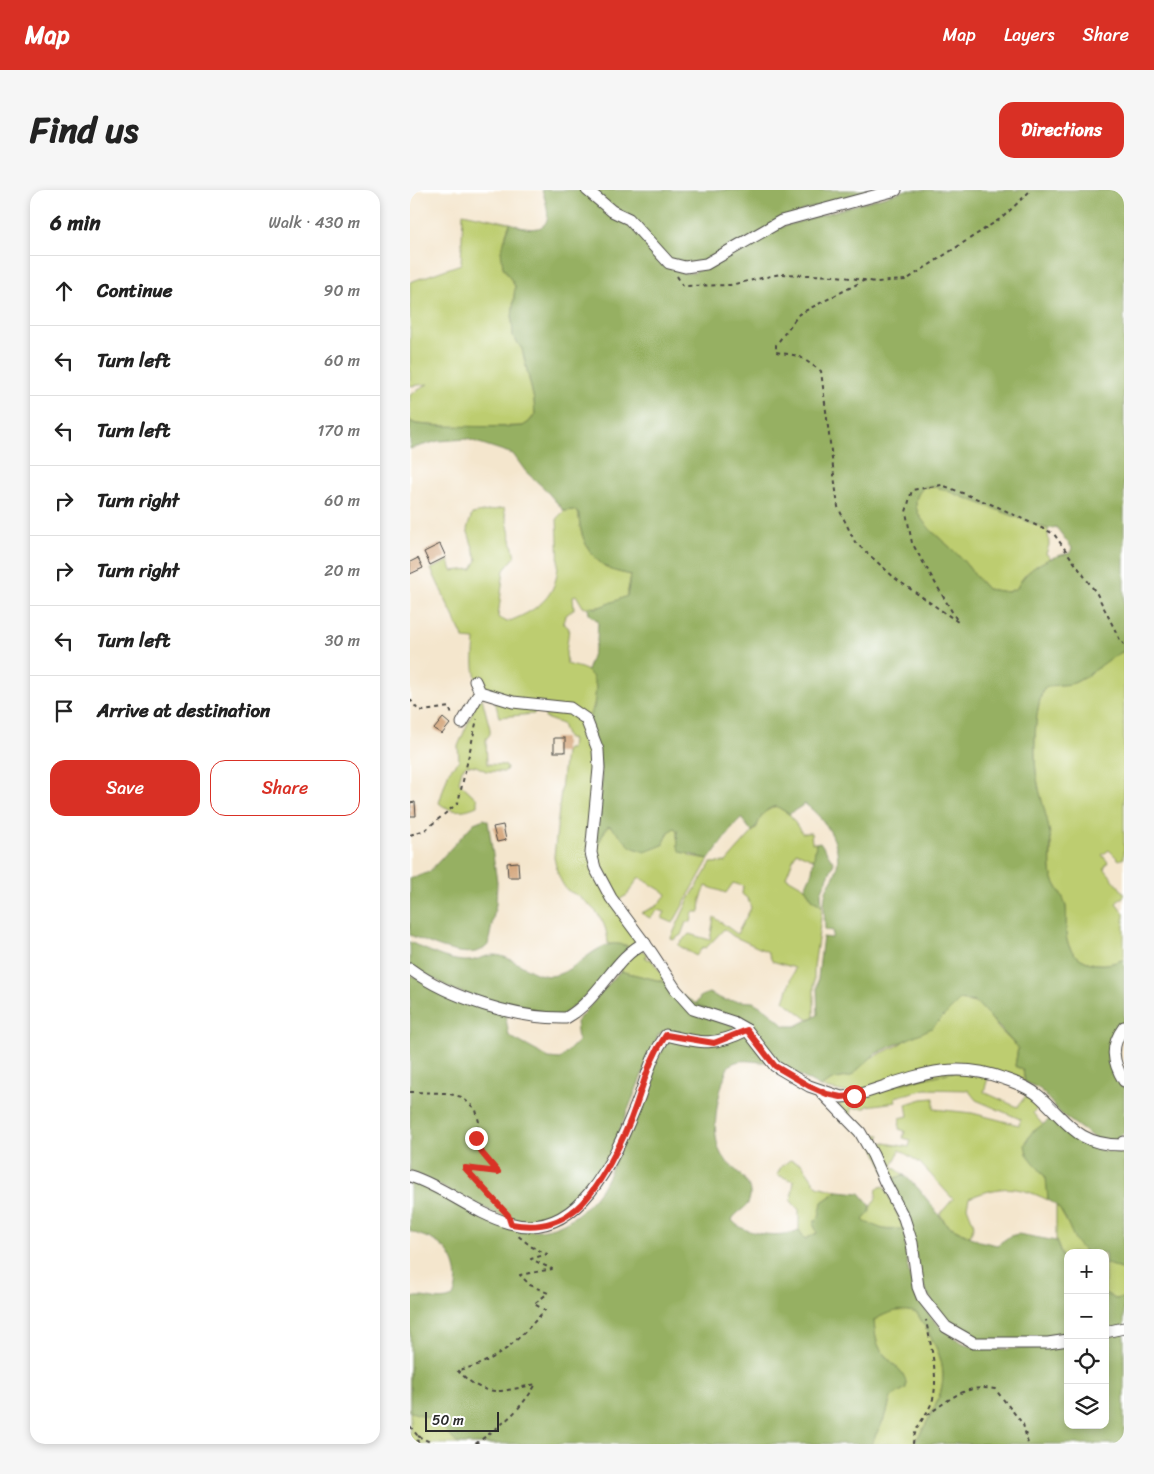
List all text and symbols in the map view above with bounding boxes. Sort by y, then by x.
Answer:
text: Map [25,14,69,56]
text: Map [943,19,976,51]
text: Layers [1004,19,1055,51]
text: Share [1083,19,1129,51]
text: Find us [30,99,138,161]
button: Directions [999,102,1124,158]
text: 6 min [50,204,101,242]
text: Walk · 430 m [269,208,360,237]
text: Continue [97,274,173,307]
text: 90 m [324,276,360,305]
icon: ahead [50,277,78,305]
text: Turn left [97,344,170,377]
text: 60 m [324,346,360,375]
icon: left [50,347,78,375]
text: Turn left [97,414,170,447]
text: 170 m [317,416,360,445]
icon: left [50,417,78,445]
text: Turn right [97,484,179,517]
text: 60 m [324,486,360,515]
icon: right [50,487,78,515]
text: Turn right [97,554,179,587]
text: 20 m [324,556,360,585]
icon: right [50,557,78,585]
text: Turn left [97,624,170,657]
text: 30 m [325,626,360,655]
icon: left [50,627,78,655]
text: Arrive at destination [97,694,270,727]
icon: arrive [50,697,78,725]
button: Save [50,760,200,816]
button: Share [210,760,360,816]
route start [843,1085,866,1108]
route end [465,1127,488,1150]
map controls [1064,1249,1109,1429]
button: + [1064,1249,1109,1294]
button: − [1064,1294,1109,1339]
button: locate [1064,1339,1109,1384]
button: layers [1064,1384,1109,1429]
text: 50 m [432,1408,464,1433]
scale bar [425,1409,499,1432]

